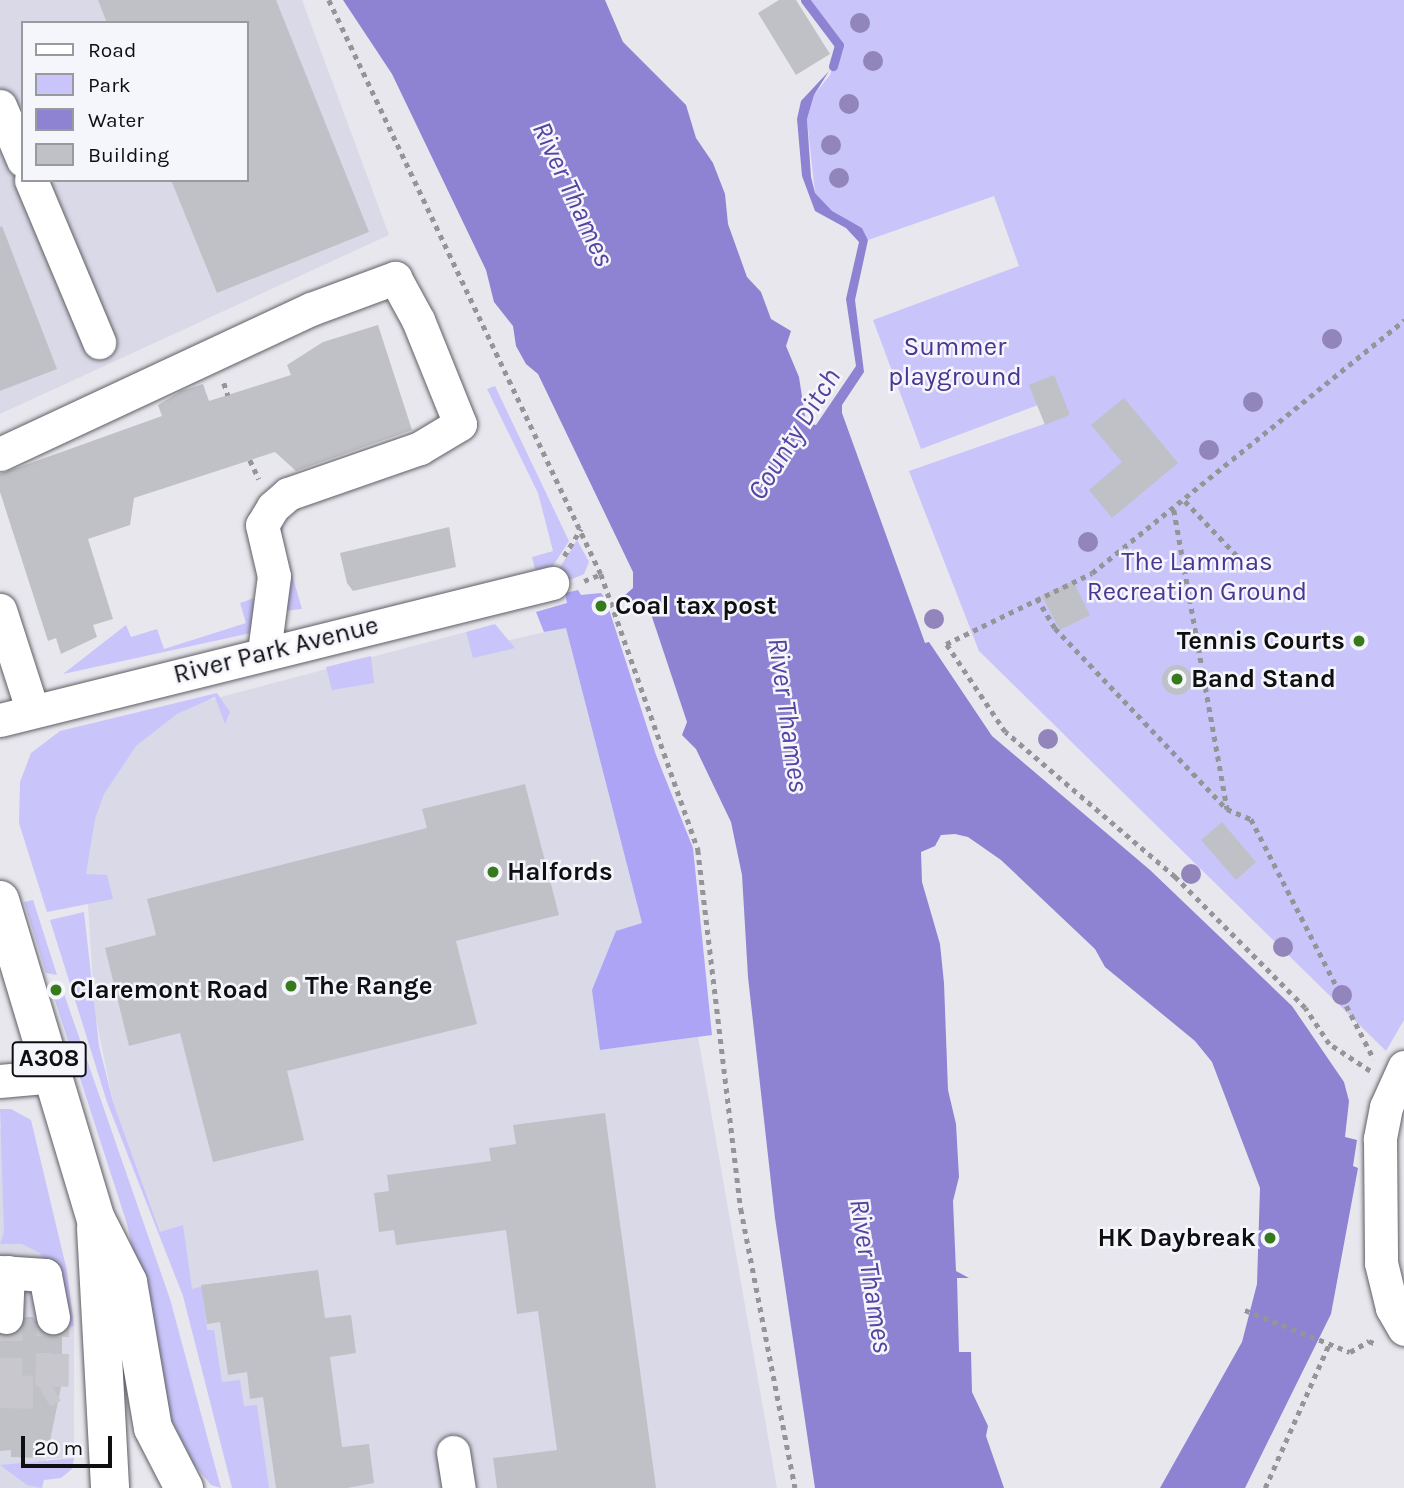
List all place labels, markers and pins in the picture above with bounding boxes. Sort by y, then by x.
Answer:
place label: Coal tax post [615,590,777,622]
marker: Coal tax post [593,598,609,614]
place label: Tennis Courts [1177,625,1345,657]
marker: Tennis Courts [1351,633,1367,649]
place label: Band Stand [1191,663,1336,695]
marker: Band Stand [1169,671,1185,687]
place label: Halfords [507,856,613,888]
marker: Halfords [485,864,501,880]
place label: The Range [305,970,432,1002]
place label: Claremont Road [70,974,269,1006]
marker: The Range [283,978,299,994]
marker: Claremont Road [48,982,64,998]
place label: HK Daybreak [1097,1222,1256,1254]
marker: HK Daybreak [1262,1230,1278,1246]

